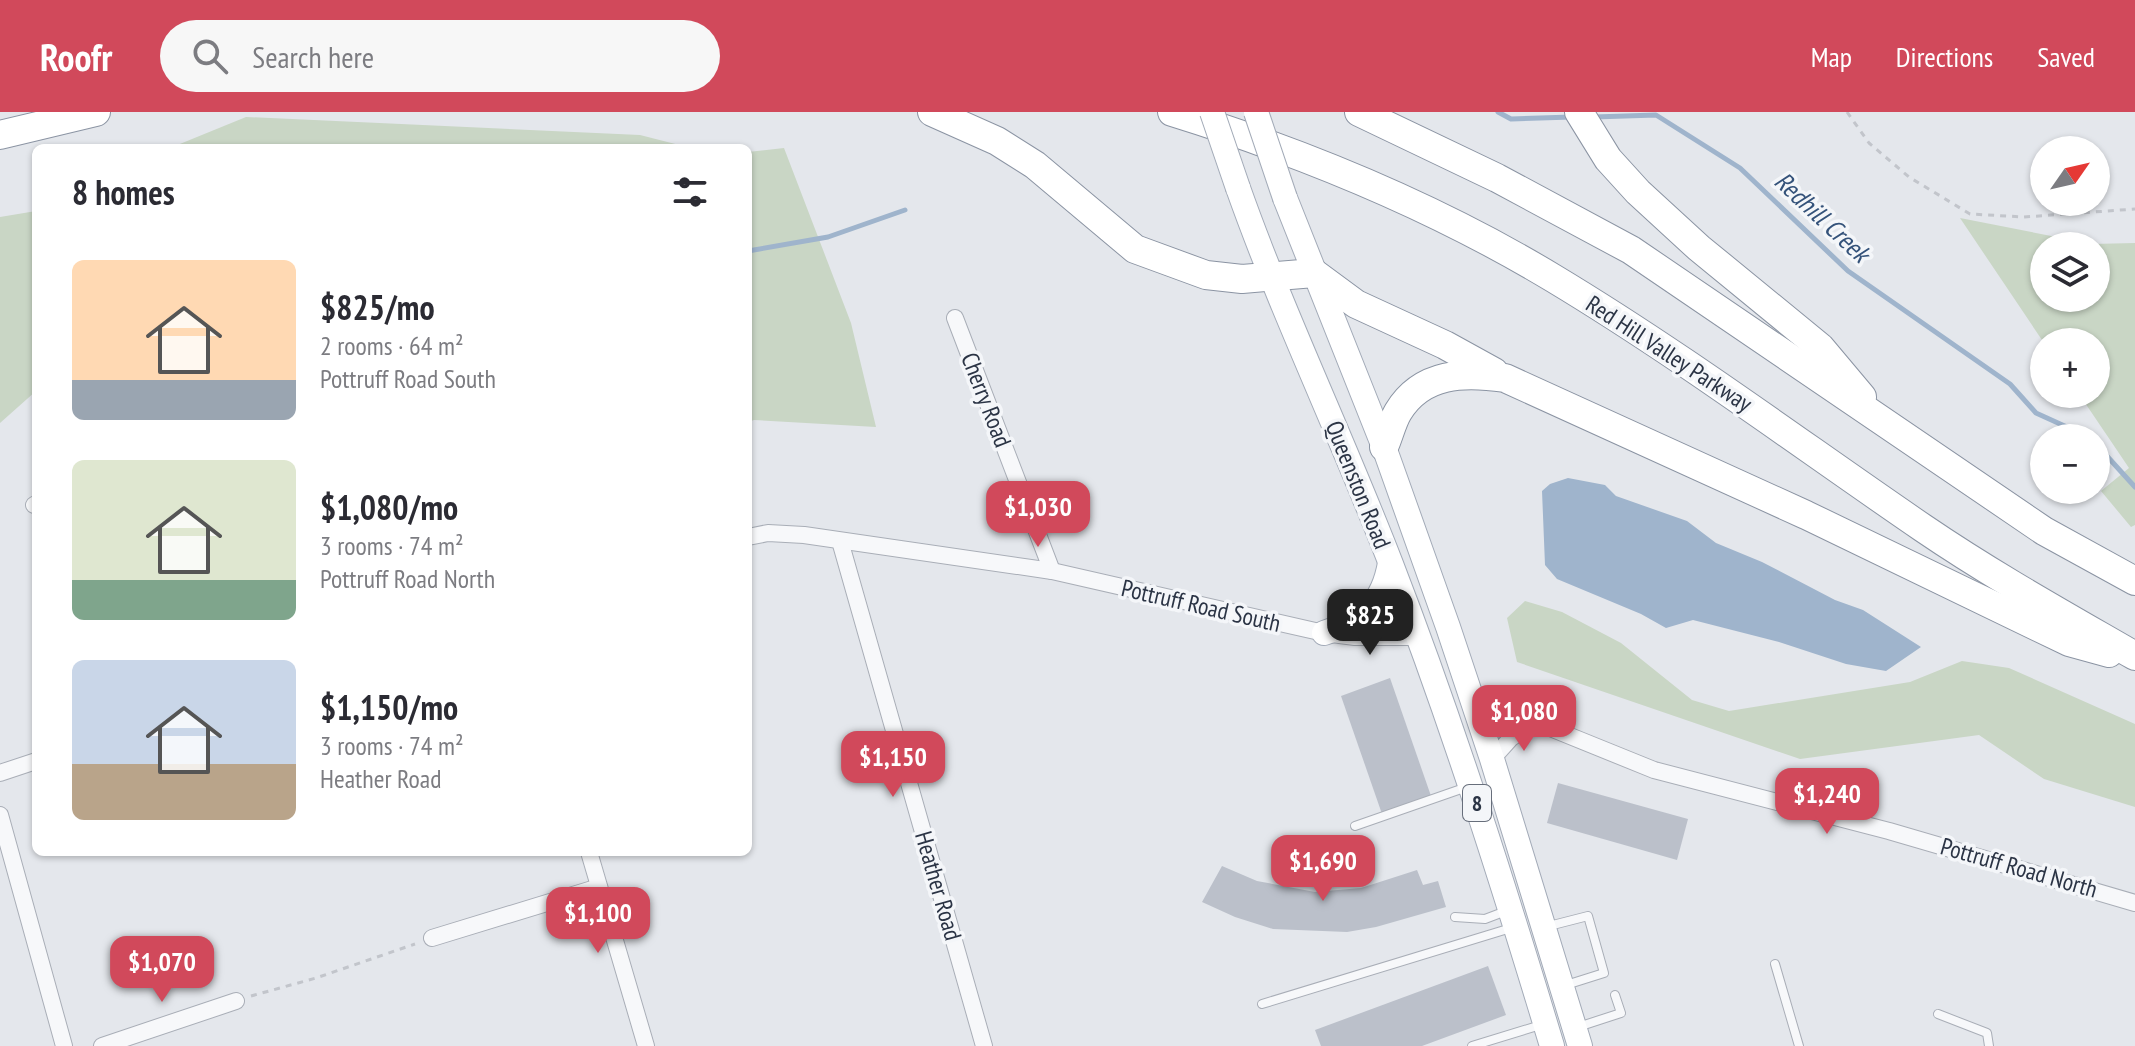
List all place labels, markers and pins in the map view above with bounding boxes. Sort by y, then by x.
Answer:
pin: $1,030 [973,481,1103,549]
pin: $825 [1323,589,1417,657]
pin: $1,080 [1459,685,1589,753]
pin: $1,150 [828,731,958,799]
pin: $1,240 [1762,768,1892,836]
pin: $1,690 [1258,835,1388,903]
pin: $1,100 [533,887,663,955]
pin: $1,070 [97,936,227,1004]

